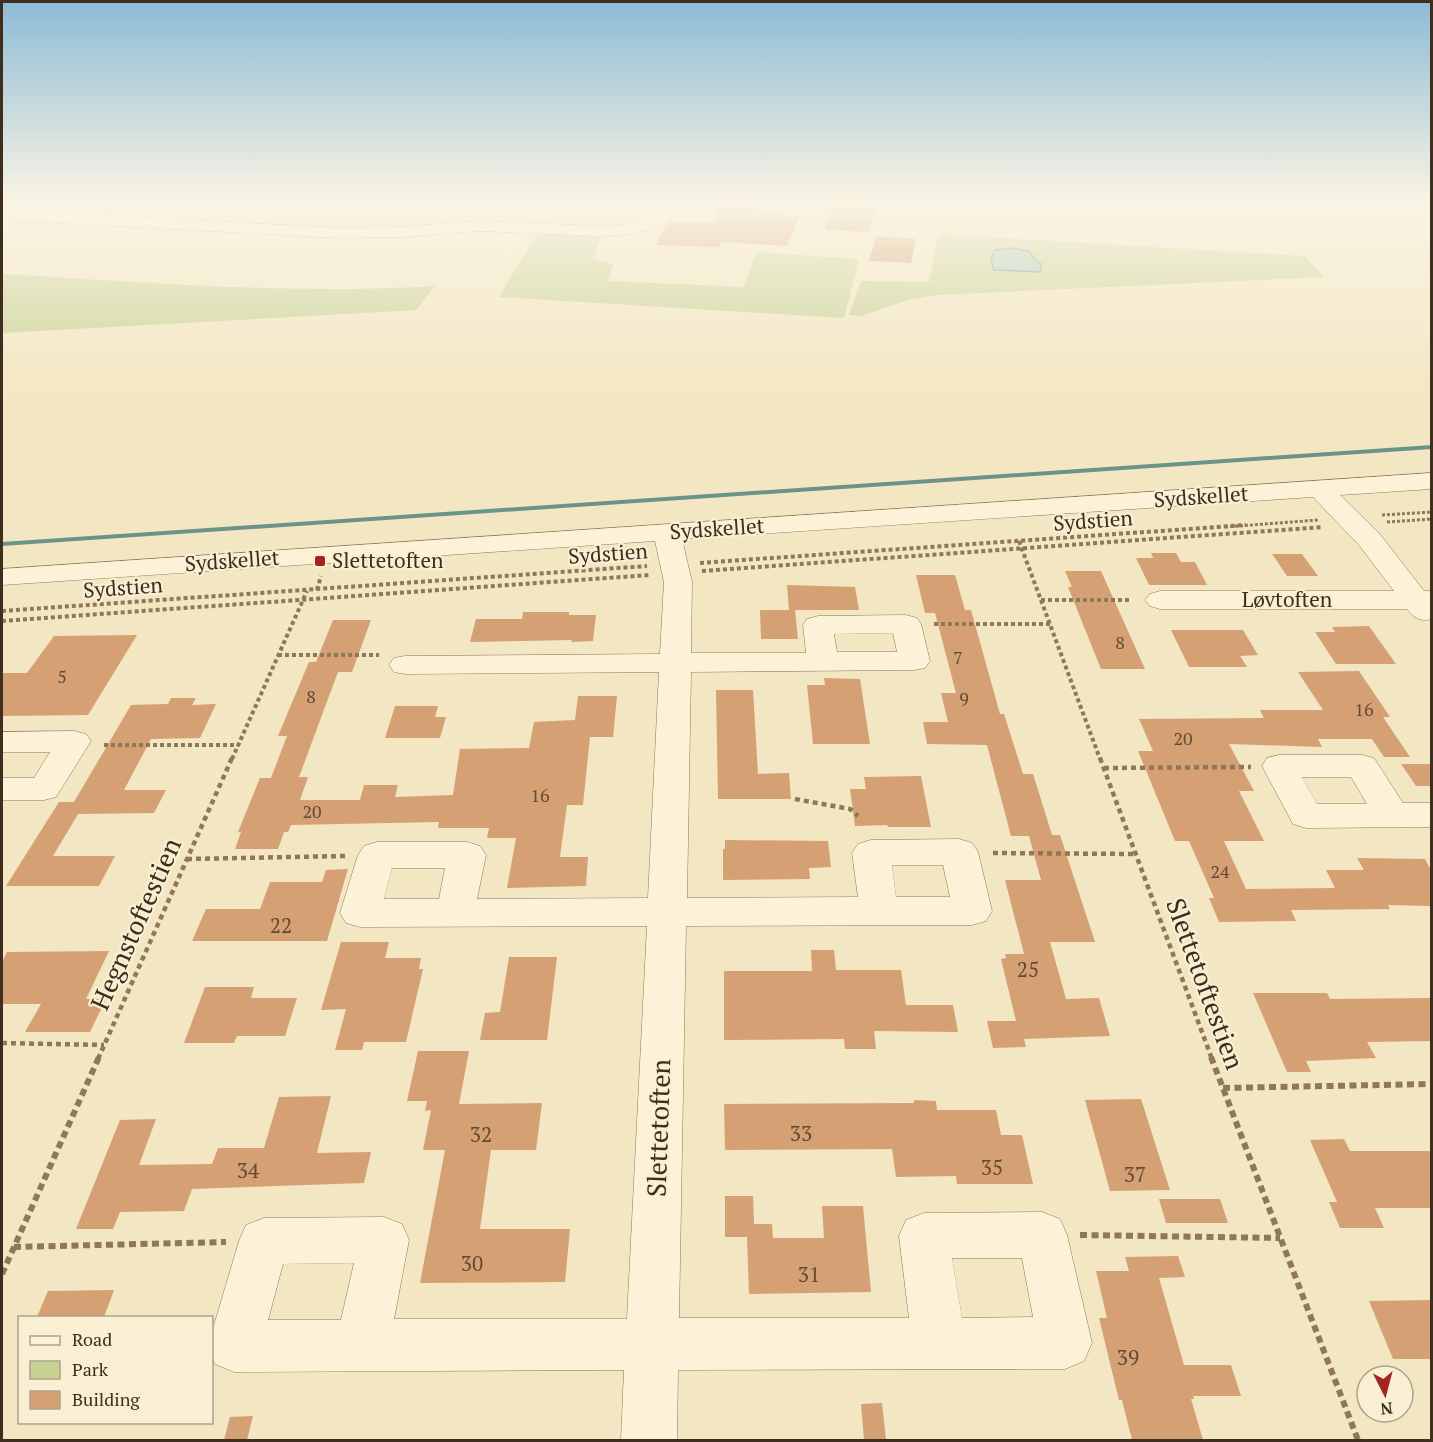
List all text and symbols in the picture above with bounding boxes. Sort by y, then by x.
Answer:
street label: Sydskellet [1153,479,1249,513]
street label: Sydstien [1052,503,1134,537]
street label: Sydskellet [669,511,765,545]
street label: Sydstien [567,536,649,570]
street label: Sydskellet [184,543,280,577]
place label: Slettetoften [332,546,444,574]
marker: Slettetoften [313,554,327,568]
street label: Sydstien [82,570,164,604]
street label: Løvtoften [1242,585,1333,613]
house number: 8 [1115,630,1125,654]
house number: 7 [953,645,963,669]
house number: 5 [57,664,67,688]
house number: 8 [306,684,316,708]
house number: 9 [959,686,969,710]
house number: 16 [1354,697,1374,721]
house number: 20 [1173,726,1193,750]
house number: 16 [530,783,550,807]
house number: 20 [302,799,322,823]
street label: Hegnstoftestien [82,832,188,1015]
house number: 24 [1210,859,1230,883]
street label: Slettetoftestien [1159,893,1253,1074]
house number: 22 [270,911,292,939]
house number: 25 [1017,955,1039,983]
street label: Slettetoften [639,1058,677,1198]
house number: 33 [790,1119,812,1147]
house number: 32 [470,1120,492,1148]
house number: 35 [981,1153,1003,1181]
house number: 34 [237,1156,260,1184]
house number: 37 [1124,1160,1146,1188]
house number: 30 [461,1249,483,1277]
house number: 31 [798,1260,820,1288]
legend [18,1316,213,1424]
text: Road [72,1327,112,1351]
house number: 39 [1117,1343,1139,1371]
text: Park [72,1357,109,1381]
north arrow [1355,1364,1415,1424]
text: Building [72,1387,140,1411]
text: N [1379,1397,1394,1420]

